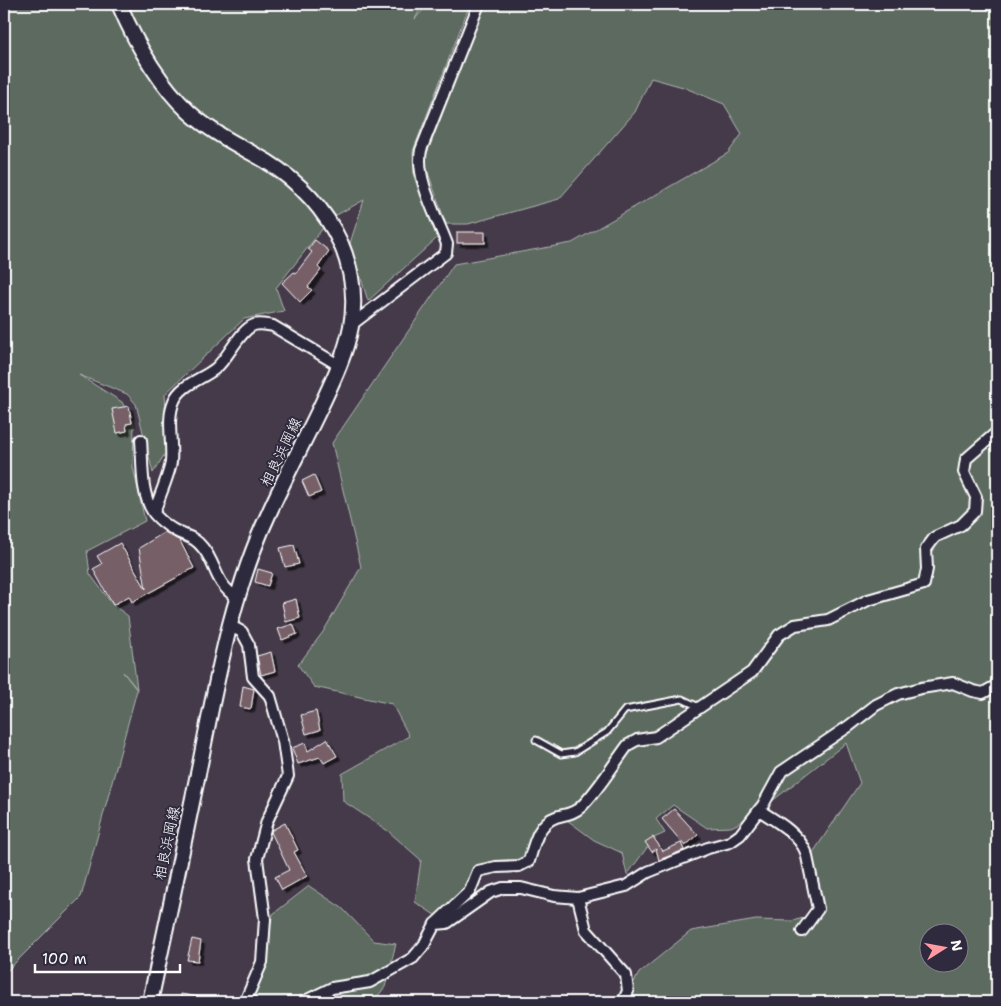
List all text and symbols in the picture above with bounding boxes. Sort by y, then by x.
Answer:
street label: 相良浜岡線 [256,414,306,490]
street label: 相良浜岡線 [149,804,185,882]
north arrow [918,924,968,974]
text: N [947,938,967,953]
scale bar [35,941,180,973]
text: 100 m [42,949,87,969]

